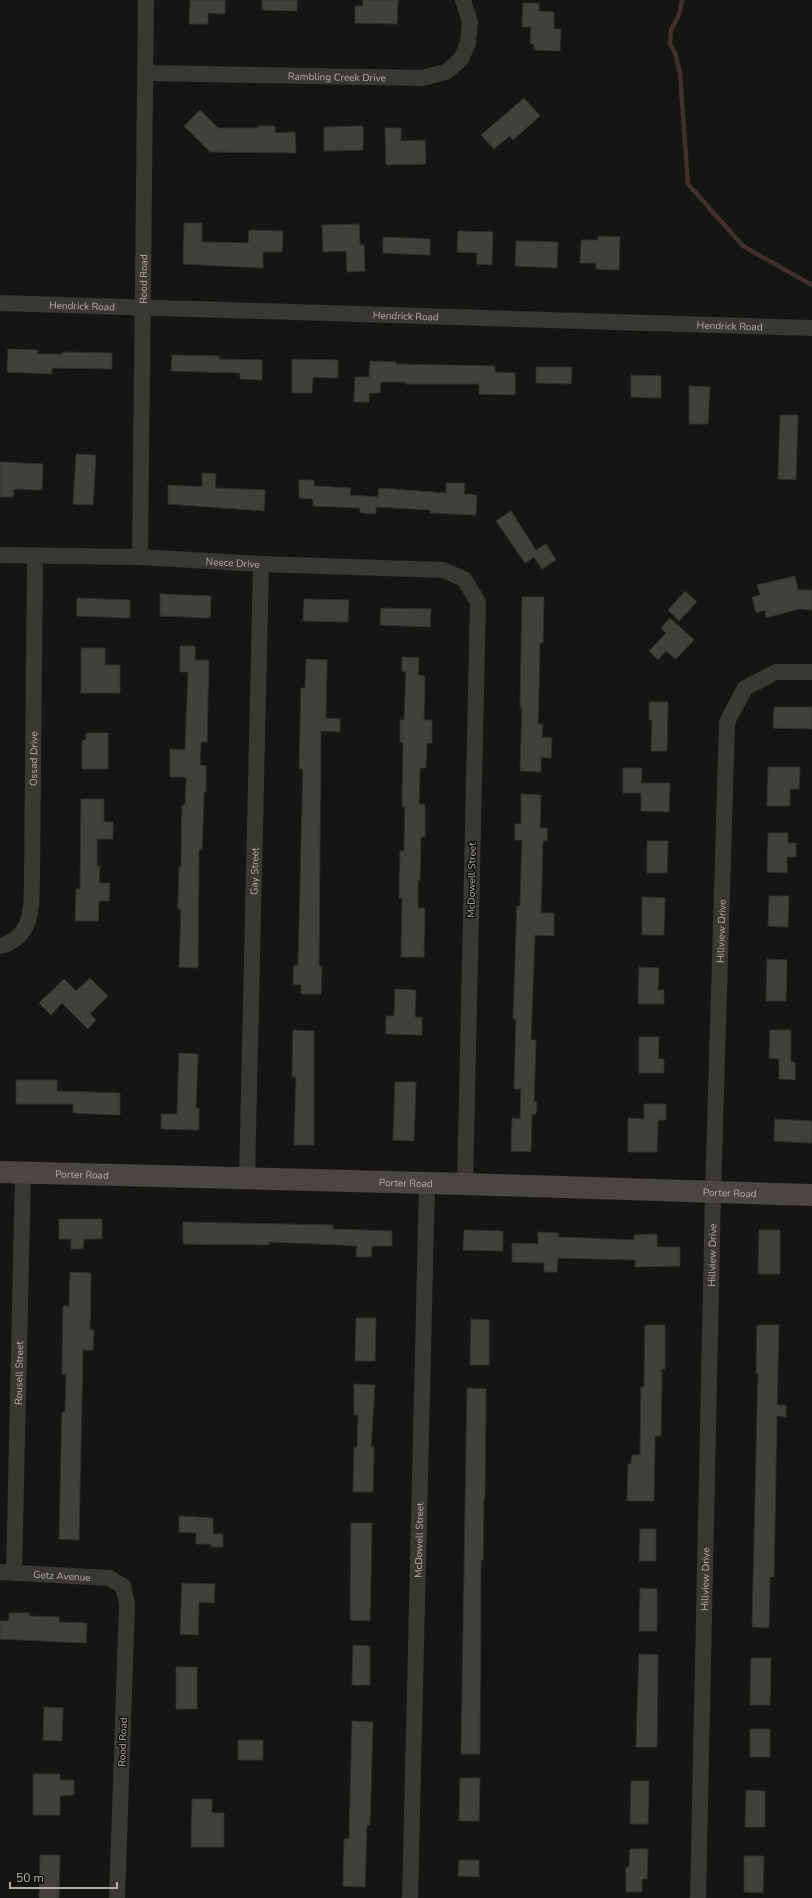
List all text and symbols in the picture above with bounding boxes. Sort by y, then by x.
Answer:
street label: Rambling Creek Drive [288,70,386,85]
street label: Rood Road [137,254,151,304]
street label: Hendrick Road [49,299,115,315]
street label: Hendrick Road [373,308,439,325]
street label: Hendrick Road [696,318,763,334]
street label: Neece Drive [205,555,260,572]
street label: Ossad Drive [27,731,41,786]
street label: McDowell Street [464,842,480,918]
street label: Gay Street [247,847,263,895]
street label: Hillview Drive [714,899,730,963]
street label: Porter Road [55,1167,109,1183]
street label: Porter Road [379,1176,433,1191]
street label: Porter Road [703,1186,757,1201]
street label: Hillview Drive [705,1223,720,1287]
street label: Rousell Street [12,1341,27,1405]
street label: McDowell Street [412,1502,427,1578]
street label: Hillview Drive [698,1547,713,1611]
street label: Getz Avenue [33,1568,91,1585]
street label: Rood Road [115,1717,131,1767]
scale bar [10,1864,117,1890]
text: 50 m [16,1870,44,1886]

